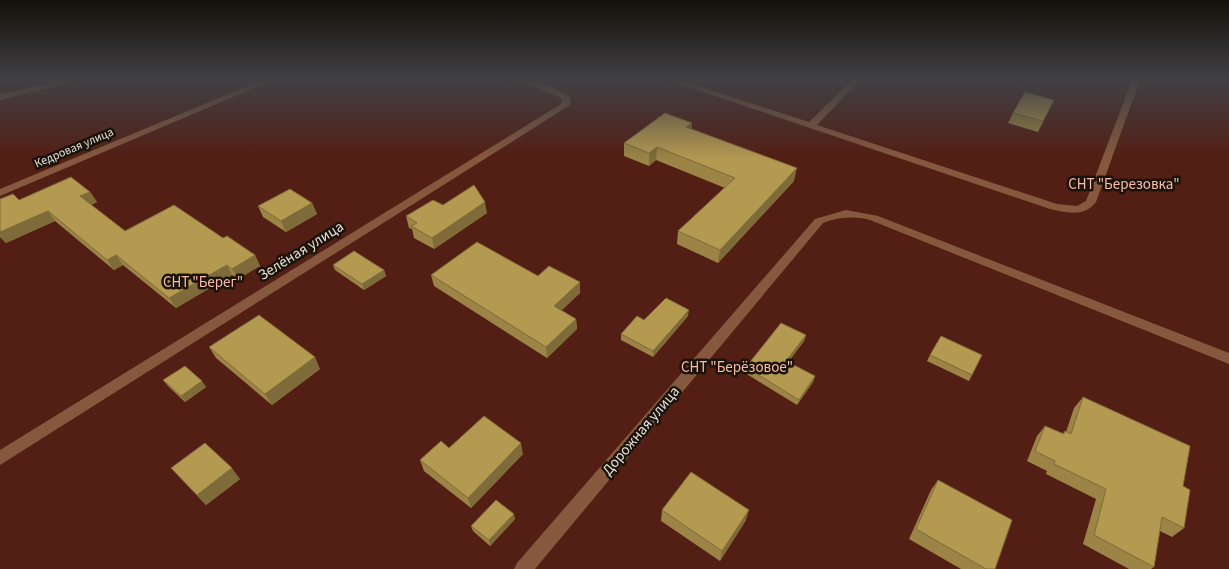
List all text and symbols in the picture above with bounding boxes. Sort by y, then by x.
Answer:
street label: Кедровая улица [32,124,116,172]
park label: СНТ "Березовка" [1068,174,1180,195]
street label: Зелёная улица [254,216,348,286]
park label: СНТ "Берег" [163,272,243,293]
park label: СНТ "Берёзовое" [681,357,793,378]
street label: Дорожная улица [597,382,685,480]

